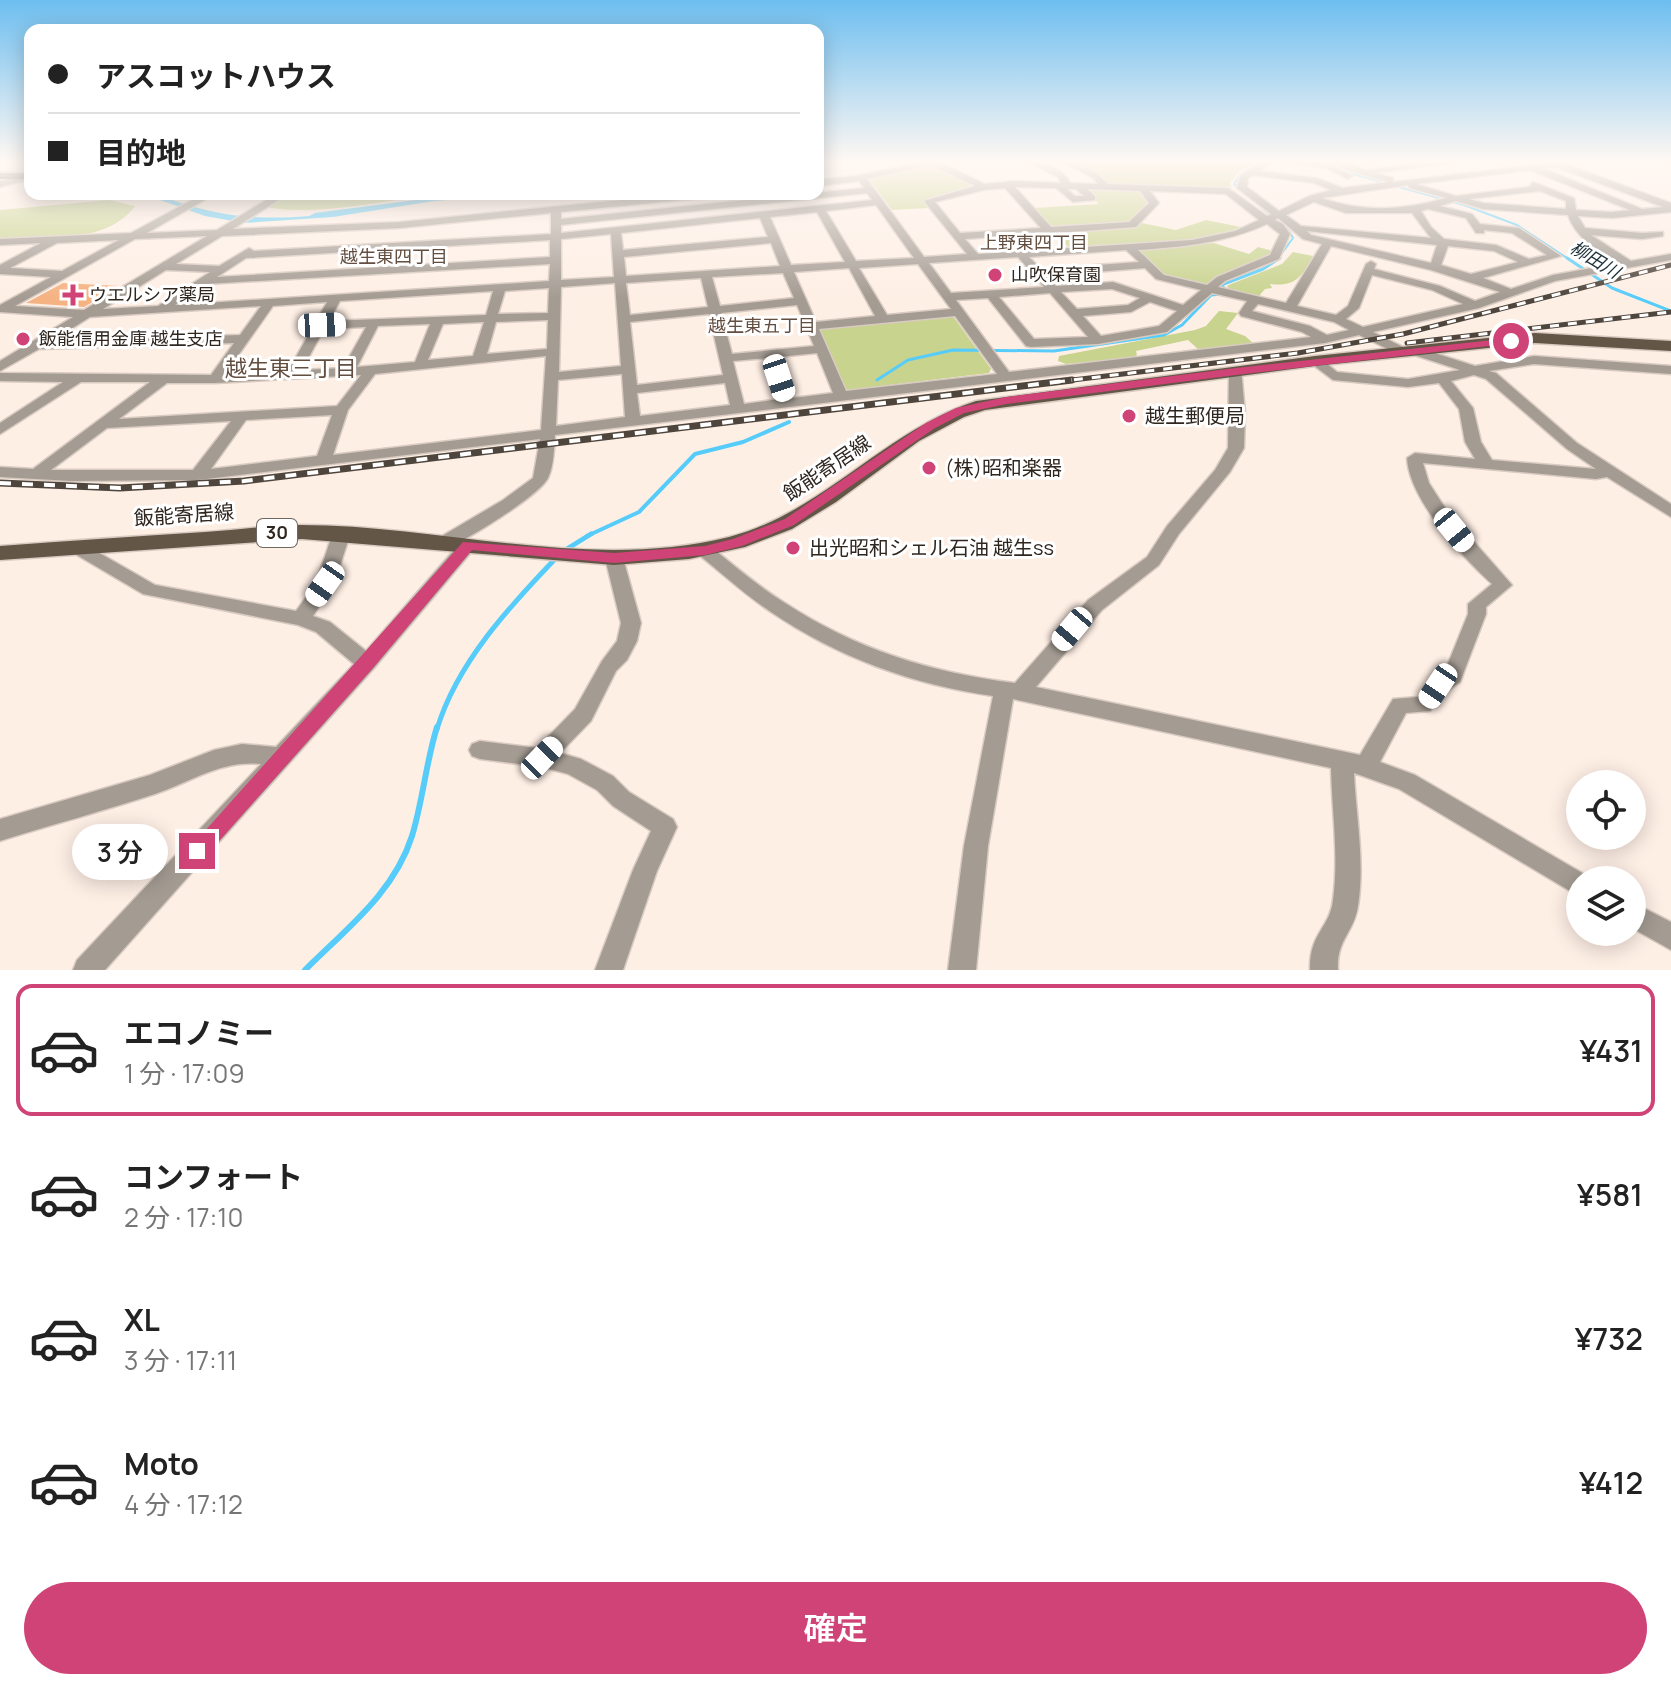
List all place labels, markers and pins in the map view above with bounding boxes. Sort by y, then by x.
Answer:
place label: 山吹保育園 [1011,262,1101,286]
marker: 山吹保育園 [986,266,1004,284]
place label: ウエルシア薬局 [89,282,215,306]
marker: ウエルシア薬局 [64,286,82,304]
place label: 飯能信用金庫 越生支店 [39,326,223,350]
marker: 飯能信用金庫 越生支店 [14,330,32,348]
place label: 越生郵便局 [1145,402,1245,429]
marker: 越生郵便局 [1120,407,1138,425]
place label: (株)昭和楽器 [945,454,1062,481]
marker: (株)昭和楽器 [920,459,938,477]
place label: 出光昭和シェル石油 越生ss [809,534,1054,561]
marker: 出光昭和シェル石油 越生ss [784,539,802,557]

